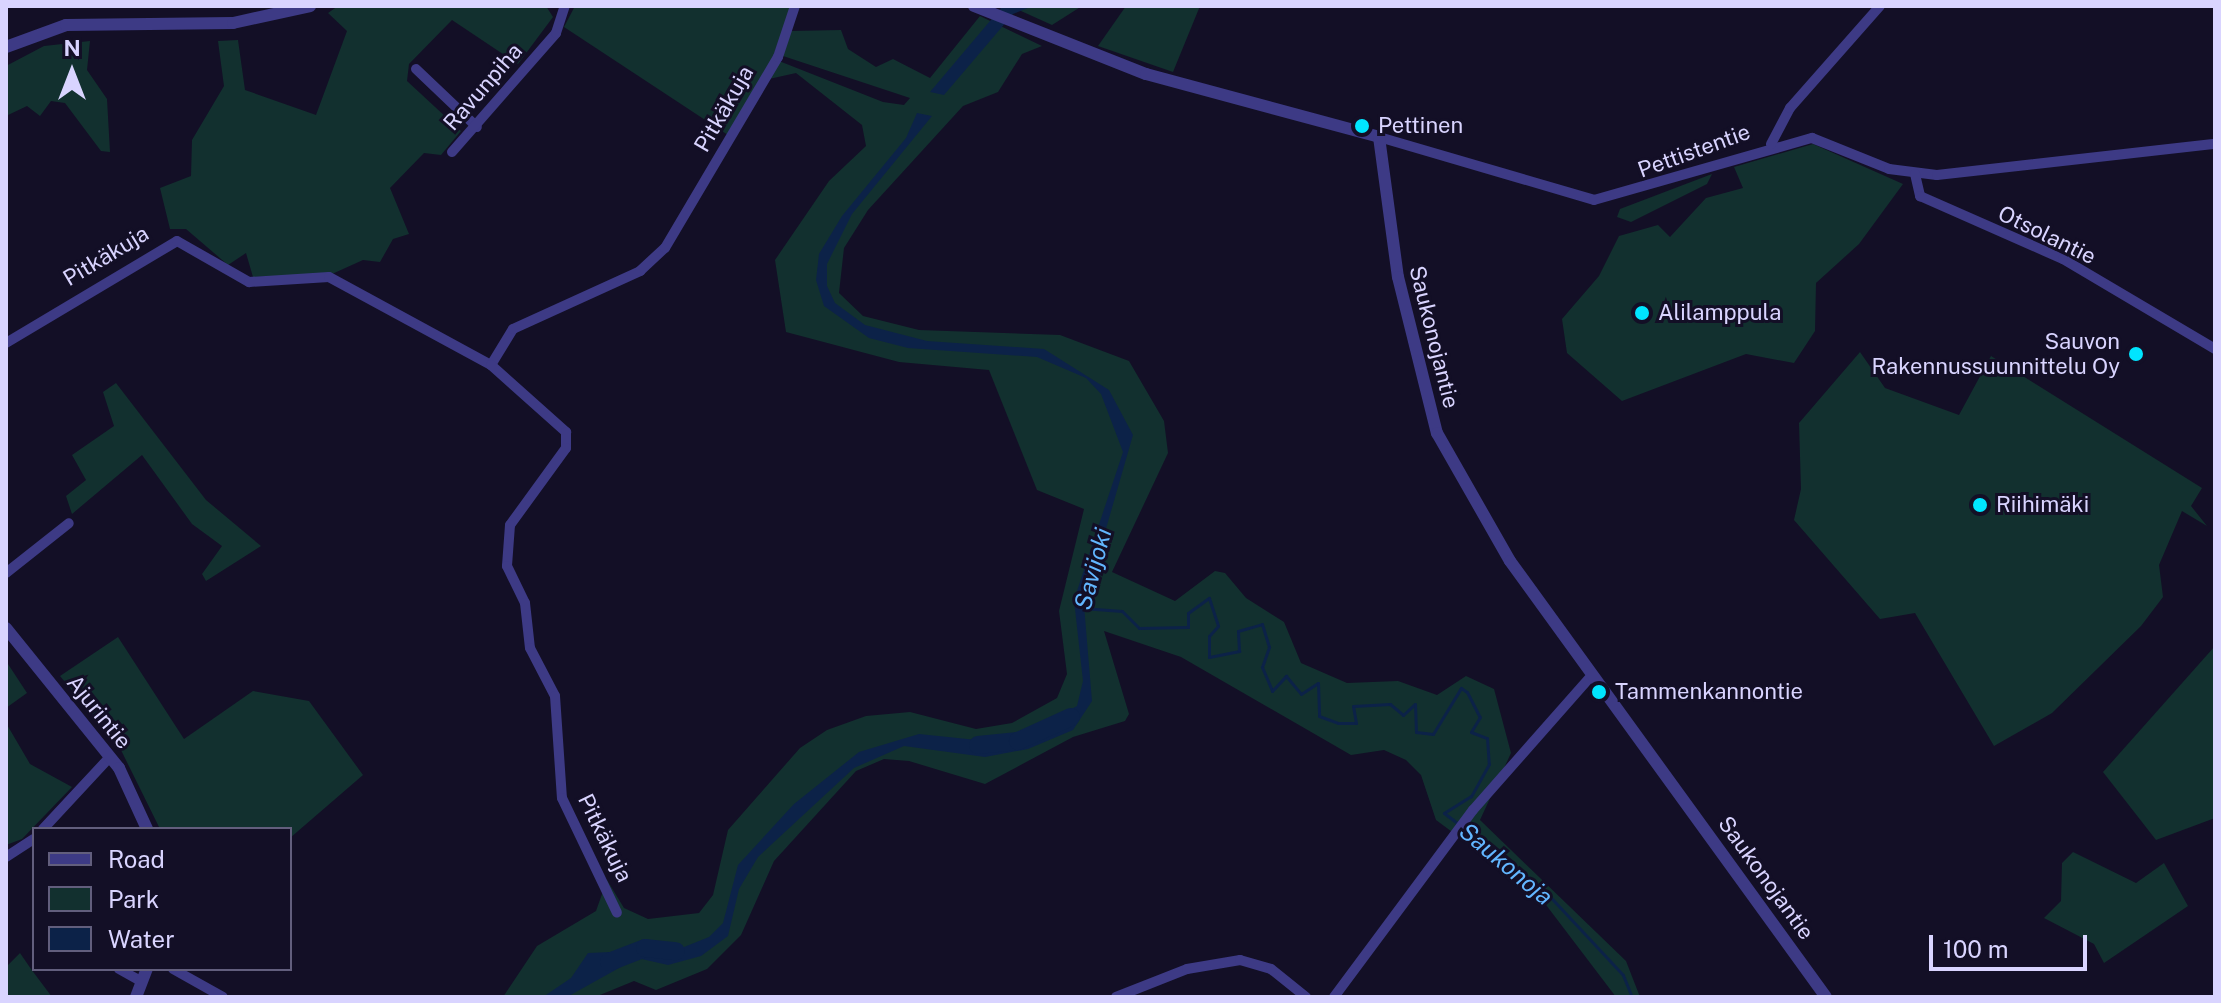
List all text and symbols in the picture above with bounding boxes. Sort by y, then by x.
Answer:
north arrow [32,32,112,112]
text: N [63,35,81,61]
street label: Ravunpiha [438,38,528,136]
street label: Pitkäkuja [689,61,759,157]
place label: Pettinen [1378,113,1463,139]
marker: Pettinen [1353,117,1371,135]
street label: Pettistentie [1634,118,1754,184]
street label: Otsolantie [1994,200,2100,270]
street label: Pitkäkuja [58,220,154,292]
street label: Saukonojantie [1404,263,1464,411]
place label: Alilamppula [1658,300,1781,326]
marker: Alilamppula [1633,304,1651,322]
place label: Sauvon Rakennussuunnittelu Oy [1871,328,2120,380]
marker: Sauvon Rakennussuunnittelu Oy [2127,345,2145,363]
place label: Riihimäki [1996,492,2089,518]
marker: Riihimäki [1971,496,1989,514]
water label: Savijoki [1068,525,1118,613]
street label: Ajurintie [61,670,137,754]
place label: Tammenkannontie [1615,679,1803,705]
marker: Tammenkannontie [1590,683,1608,701]
street label: Pitkäkuja [572,790,638,886]
street label: Saukonojantie [1712,811,1820,945]
water label: Saukonoja [1454,817,1558,911]
legend [32,827,292,971]
text: Road [108,845,165,873]
text: Park [108,885,159,913]
scale bar [1933,919,2091,969]
text: Water [108,925,175,953]
text: 100 m [1943,935,2009,963]

